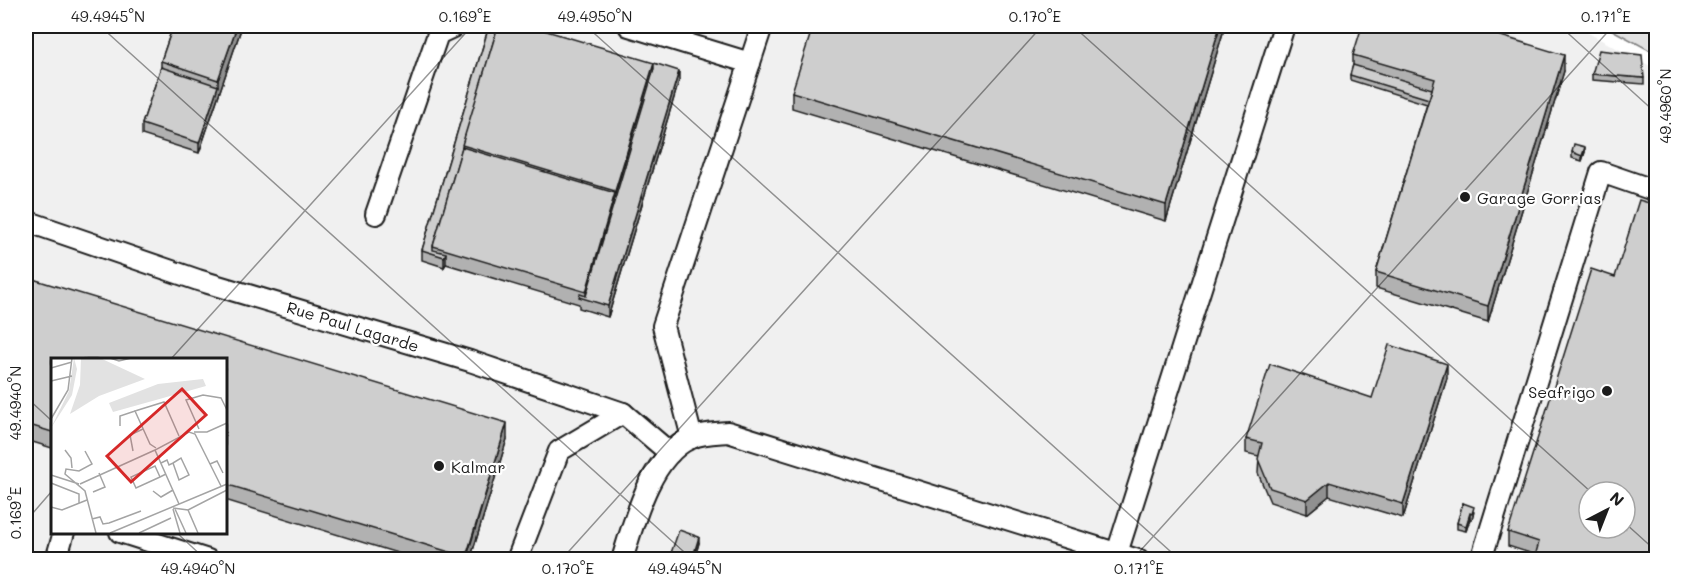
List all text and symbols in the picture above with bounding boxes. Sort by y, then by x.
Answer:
text: 49.4945°N [71,6,145,26]
text: 0.169°E [439,6,492,26]
text: 49.4950°N [558,6,632,26]
text: 0.170°E [1009,6,1062,26]
text: 0.171°E [1581,6,1631,26]
text: 49.4960°N [1655,69,1675,143]
place label: Garage Gorrias [1477,187,1601,208]
marker: Garage Gorrias [1458,190,1472,204]
street label: Rue Paul Lagarde [284,296,422,356]
inset map [51,358,226,534]
text: 49.4940°N [5,366,25,440]
place label: Seafrigo [1528,381,1595,402]
marker: Seafrigo [1600,384,1614,398]
place label: Kalmar [451,456,505,477]
marker: Kalmar [432,459,446,473]
north arrow [1577,480,1637,540]
text: 0.169°E [5,486,25,539]
text: N [1606,487,1629,510]
text: 49.4940°N [161,558,235,578]
text: 0.170°E [542,558,595,578]
text: 49.4945°N [648,558,722,578]
text: 0.171°E [1114,558,1164,578]

